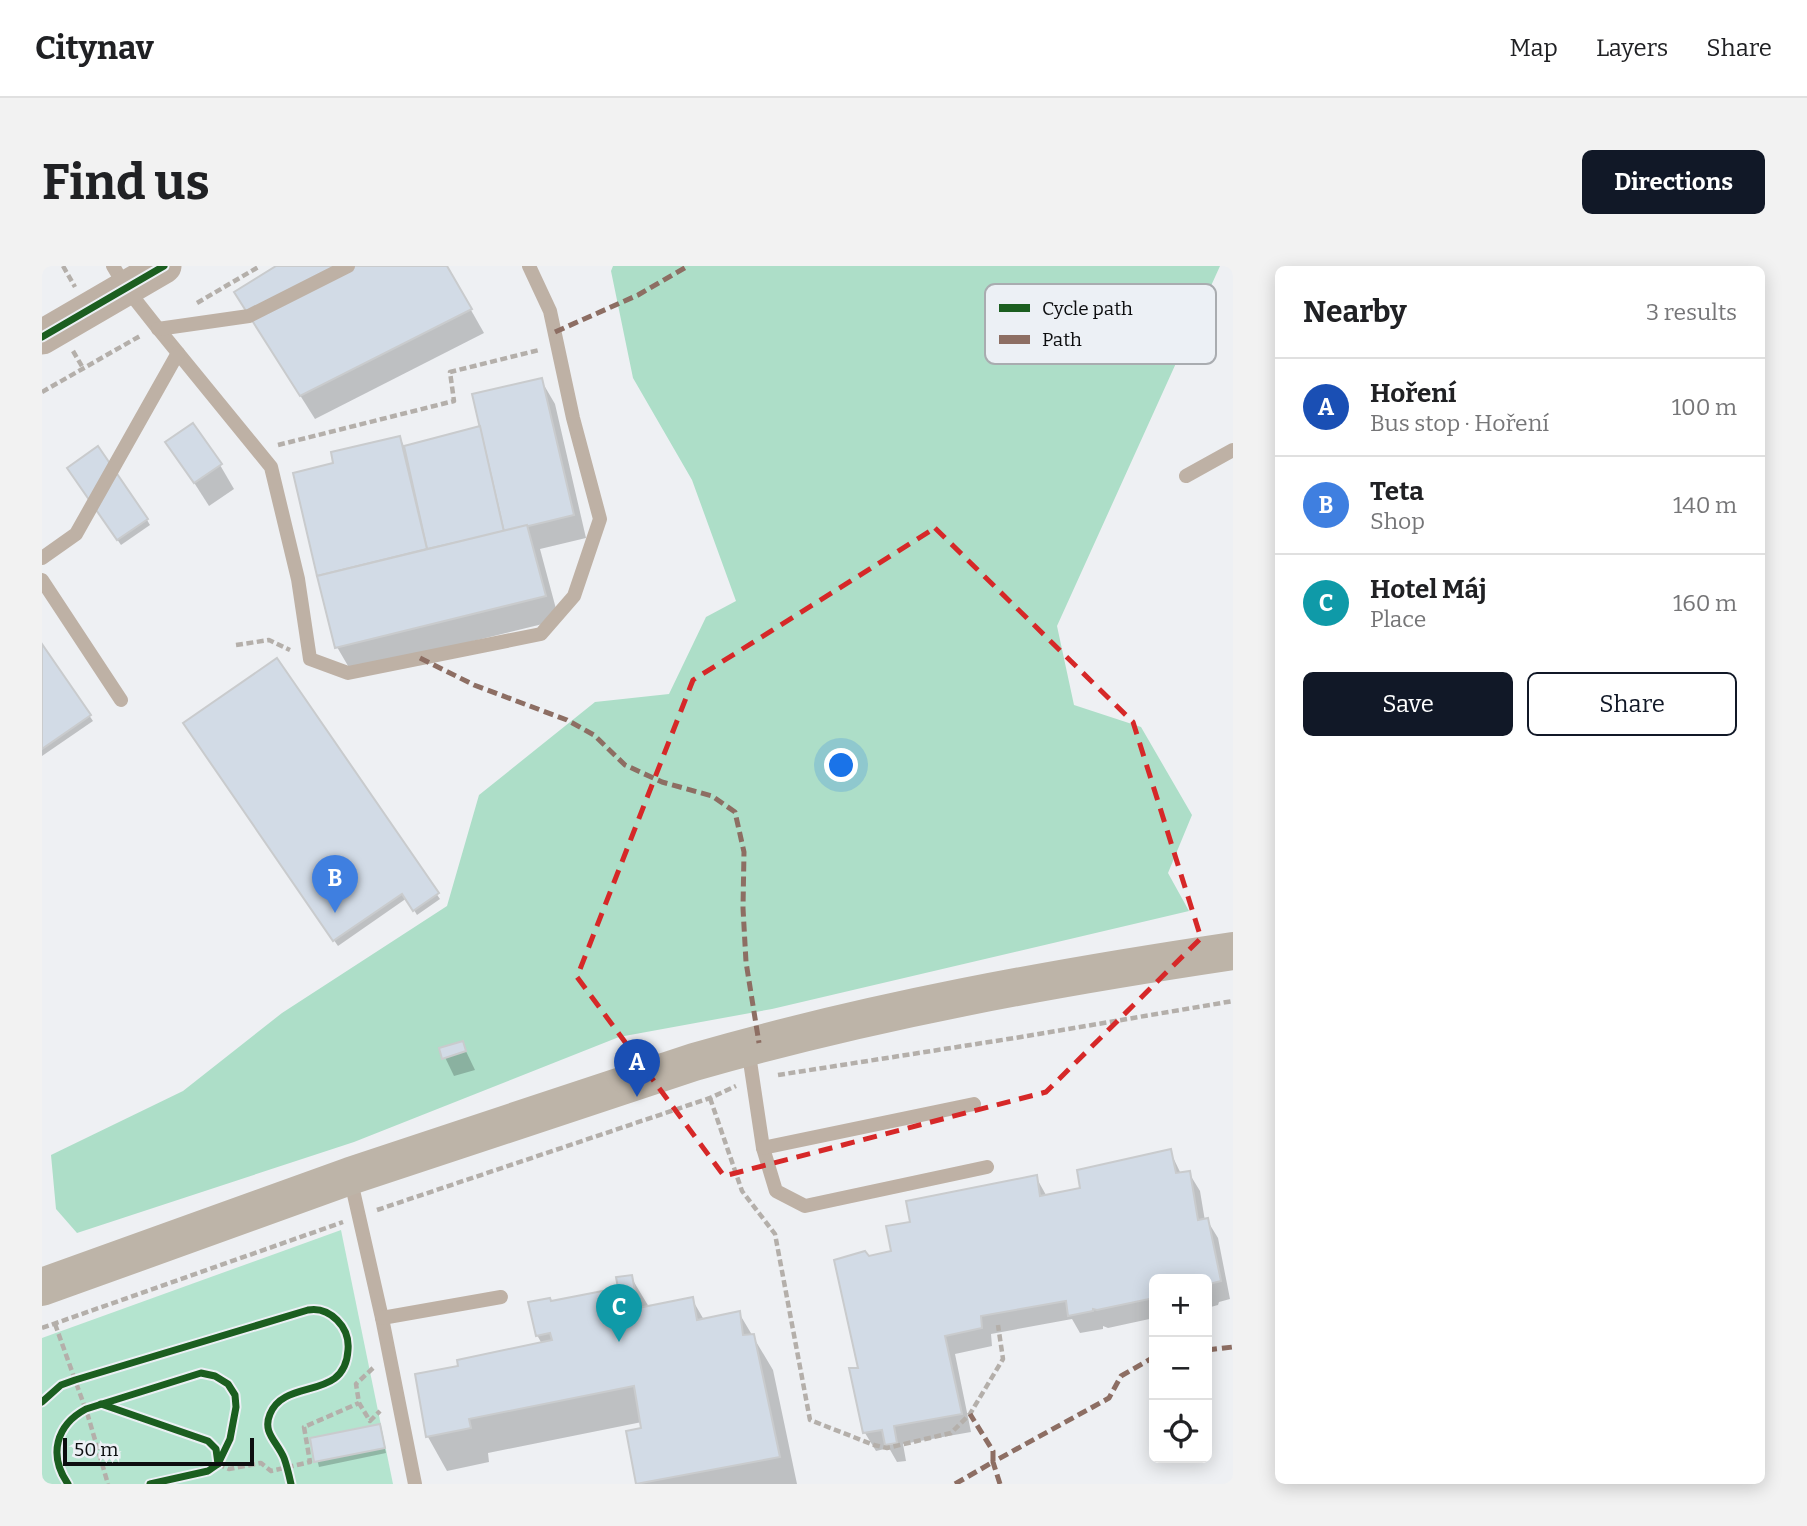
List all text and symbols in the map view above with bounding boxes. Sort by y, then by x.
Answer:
text: Citynav [35,28,154,68]
text: Map [1510,34,1558,62]
text: Layers [1596,34,1668,62]
text: Share [1706,34,1772,62]
button: Directions [1582,150,1765,214]
text: Find us [42,153,210,212]
legend [985,284,1216,364]
text: Nearby [1303,294,1407,330]
text: Cycle path [1042,297,1133,320]
text: 3 results [1646,298,1737,326]
text: Path [1042,328,1082,351]
text: Hoření [1370,378,1456,409]
text: A [1318,393,1334,421]
text: 100 m [1672,393,1737,421]
text: Bus stop · Hoření [1370,409,1549,437]
text: Teta [1370,476,1424,507]
text: B [1319,491,1333,519]
text: 140 m [1673,491,1737,519]
text: Shop [1370,507,1425,535]
text: Hotel Máj [1370,574,1487,605]
text: C [1319,589,1333,617]
text: 160 m [1673,589,1737,617]
text: Place [1370,605,1426,633]
button: Save [1303,672,1513,736]
button: Share [1527,672,1737,736]
your location [824,748,858,782]
pin: B [312,855,358,913]
pin: A [614,1039,660,1097]
map controls [1149,1274,1212,1463]
button: + [1149,1274,1212,1337]
pin: C [596,1284,642,1342]
button: − [1149,1337,1212,1400]
button: locate [1149,1400,1212,1463]
scale bar [63,1435,254,1467]
text: 50 m [74,1438,118,1461]

